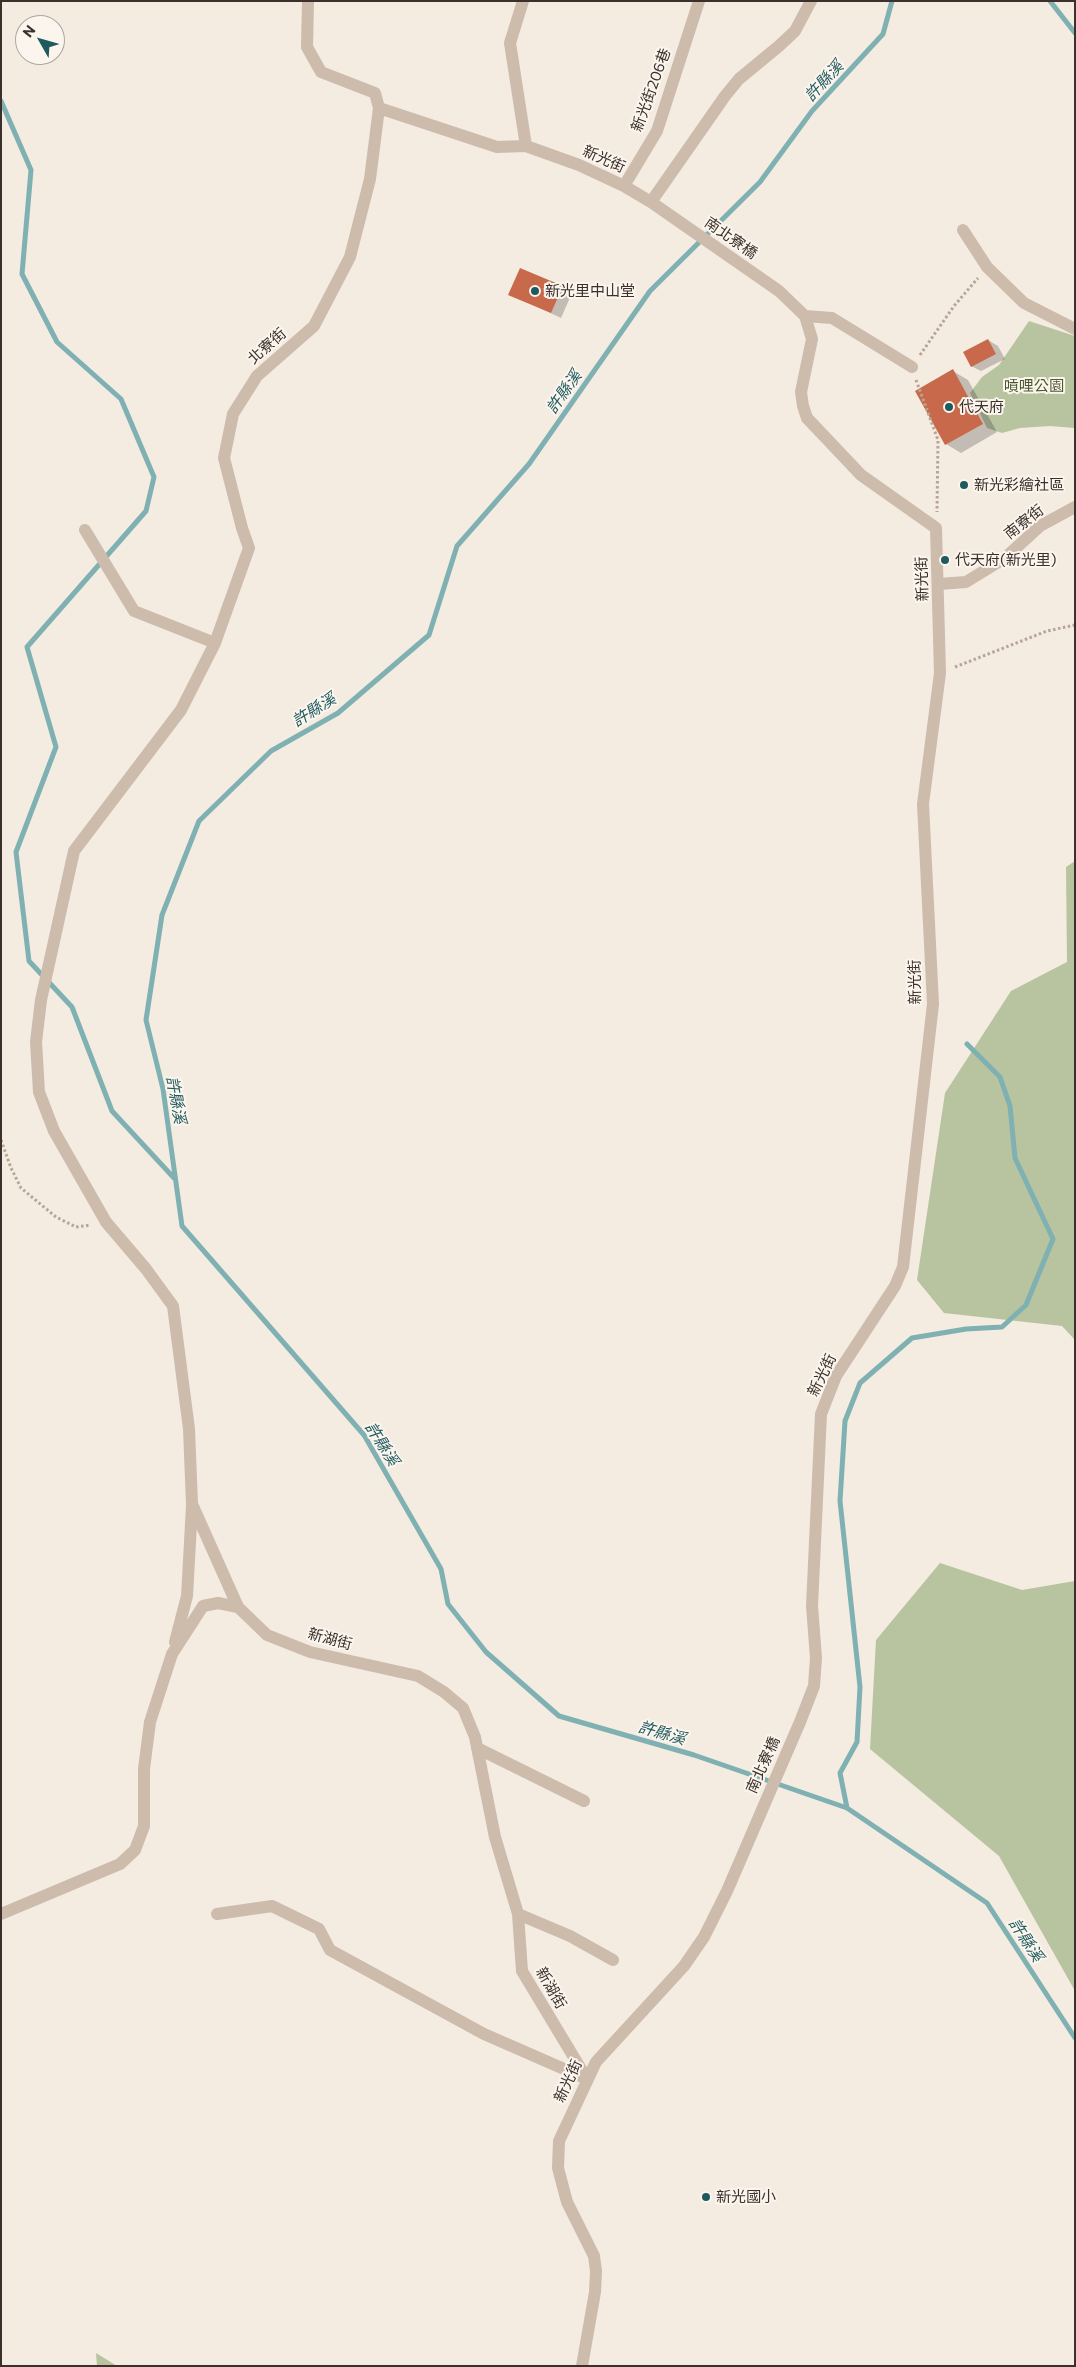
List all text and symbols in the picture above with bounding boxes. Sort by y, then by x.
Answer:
north arrow [15,15,65,65]
text: N [19,22,39,40]
street label: 新光街206巷 [628,46,674,134]
water label: 許縣溪 [801,57,847,105]
street label: 新光街 [580,142,628,176]
street label: 南北寮橋 [701,213,761,263]
place label: 新光里中山堂 [545,282,635,300]
marker: 新光里中山堂 [529,285,541,297]
street label: 北寮街 [244,324,290,368]
water label: 許縣溪 [542,367,586,417]
park label: 嗊哩公園 [1004,377,1064,395]
place label: 代天府 [959,398,1004,416]
marker: 代天府 [943,401,955,413]
place label: 新光彩繪社區 [974,476,1064,494]
marker: 新光彩繪社區 [958,479,970,491]
street label: 南寮街 [1001,501,1047,543]
place label: 代天府(新光里) [955,551,1057,569]
marker: 代天府(新光里) [939,554,951,566]
street label: 新光街 [912,556,932,602]
water label: 許縣溪 [289,689,339,731]
street label: 新光街 [906,959,924,1005]
water label: 許縣溪 [162,1075,190,1125]
street label: 新光街 [804,1351,840,1399]
water label: 許縣溪 [361,1419,403,1469]
street label: 新湖街 [306,1624,354,1654]
water label: 許縣溪 [636,1717,688,1749]
street label: 南北寮橋 [743,1734,783,1796]
water label: 許縣溪 [1005,1915,1047,1965]
street label: 新湖街 [532,1964,570,2012]
street label: 新光街 [550,2057,586,2105]
place label: 新光國小 [716,2188,776,2206]
marker: 新光國小 [700,2191,712,2203]

